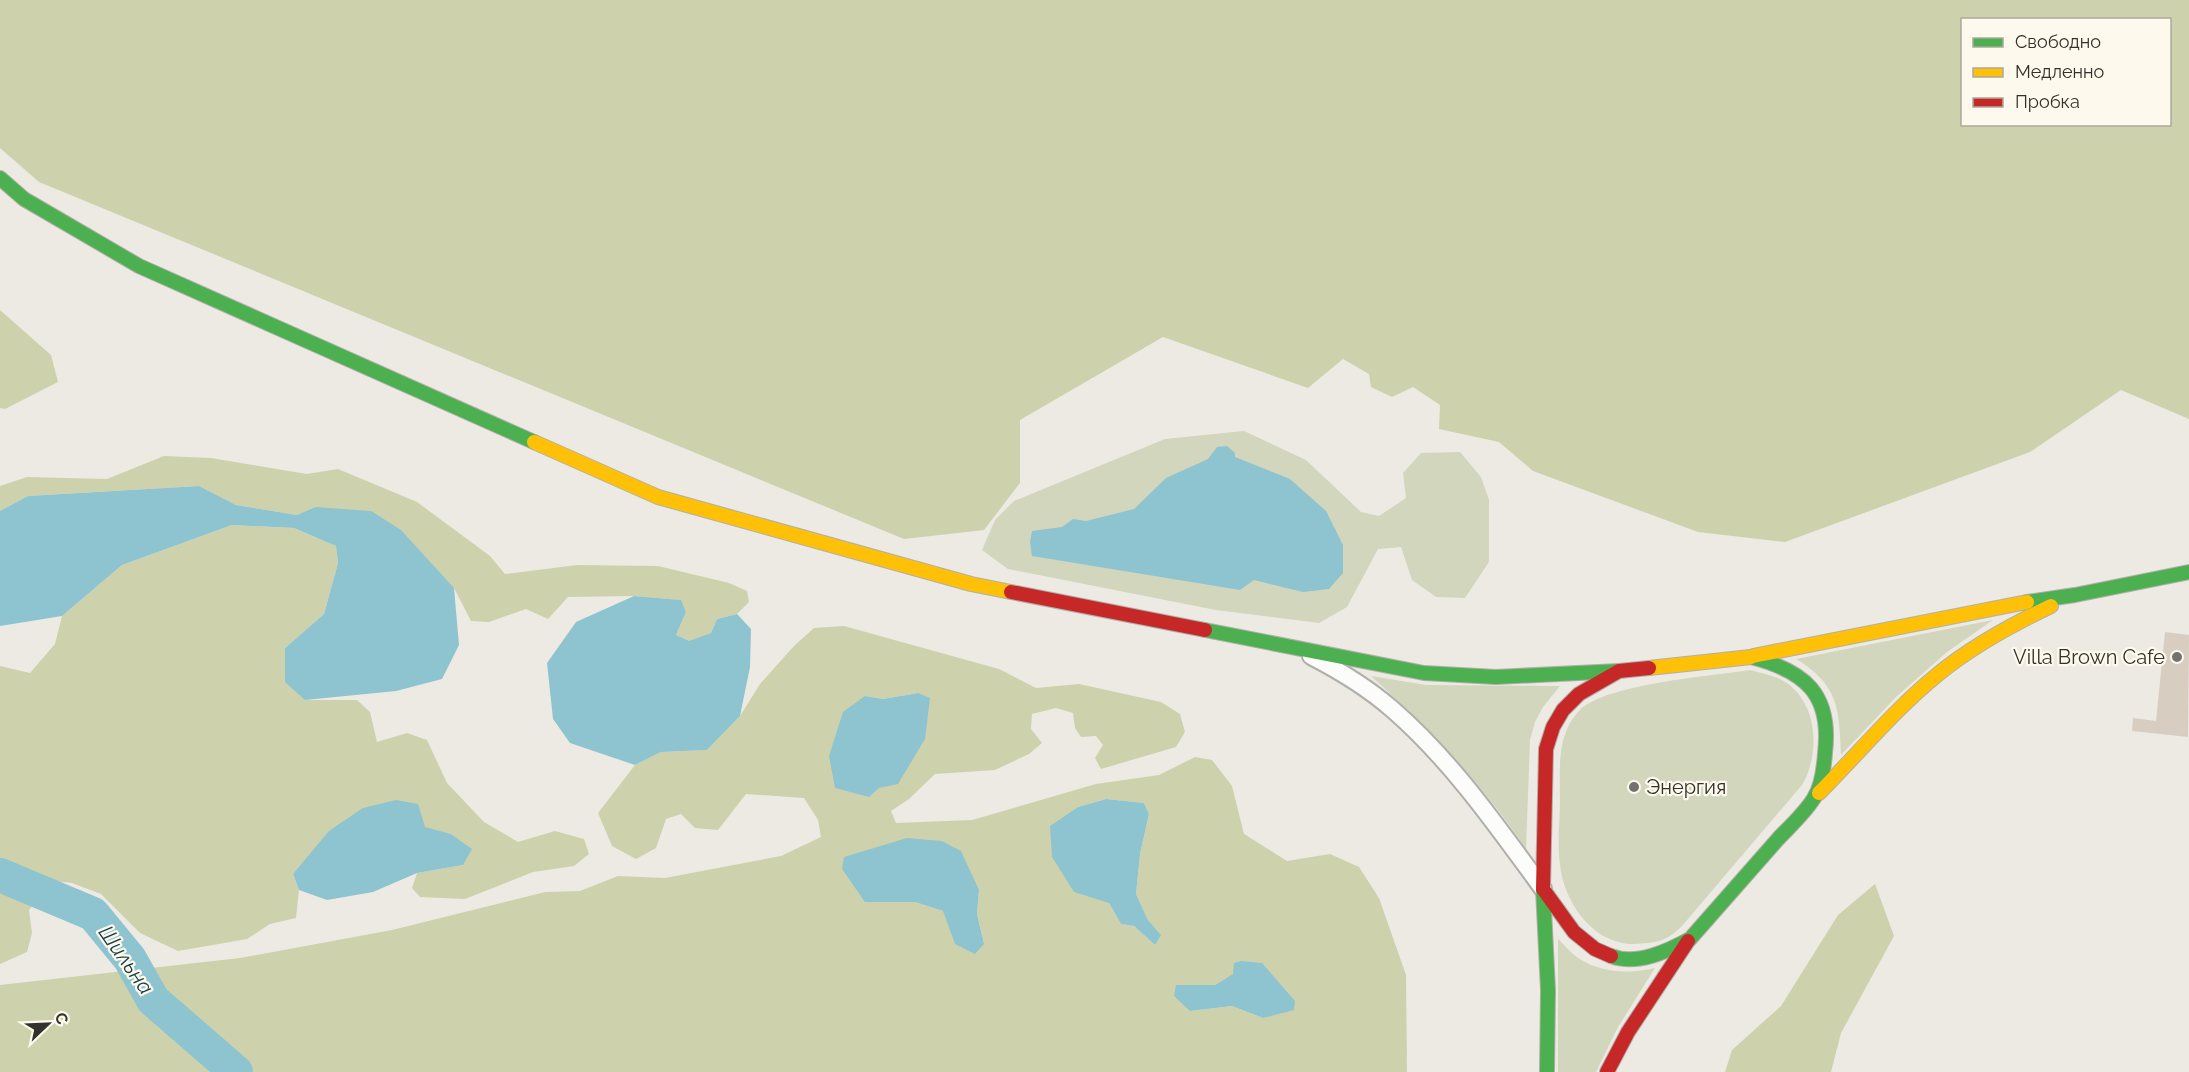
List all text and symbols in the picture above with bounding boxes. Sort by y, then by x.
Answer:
legend [1961,18,2171,126]
text: Свободно [2015,31,2101,52]
text: Медленно [2015,61,2104,82]
text: Пробка [2015,91,2080,112]
place label: Villa Brown Cafe [2013,645,2165,669]
marker: Villa Brown Cafe [2170,650,2184,664]
place label: Энергия [1646,775,1726,799]
marker: Энергия [1627,780,1641,794]
water label: Шильна [94,921,159,999]
north arrow [18,994,78,1054]
text: С [50,1010,72,1027]

